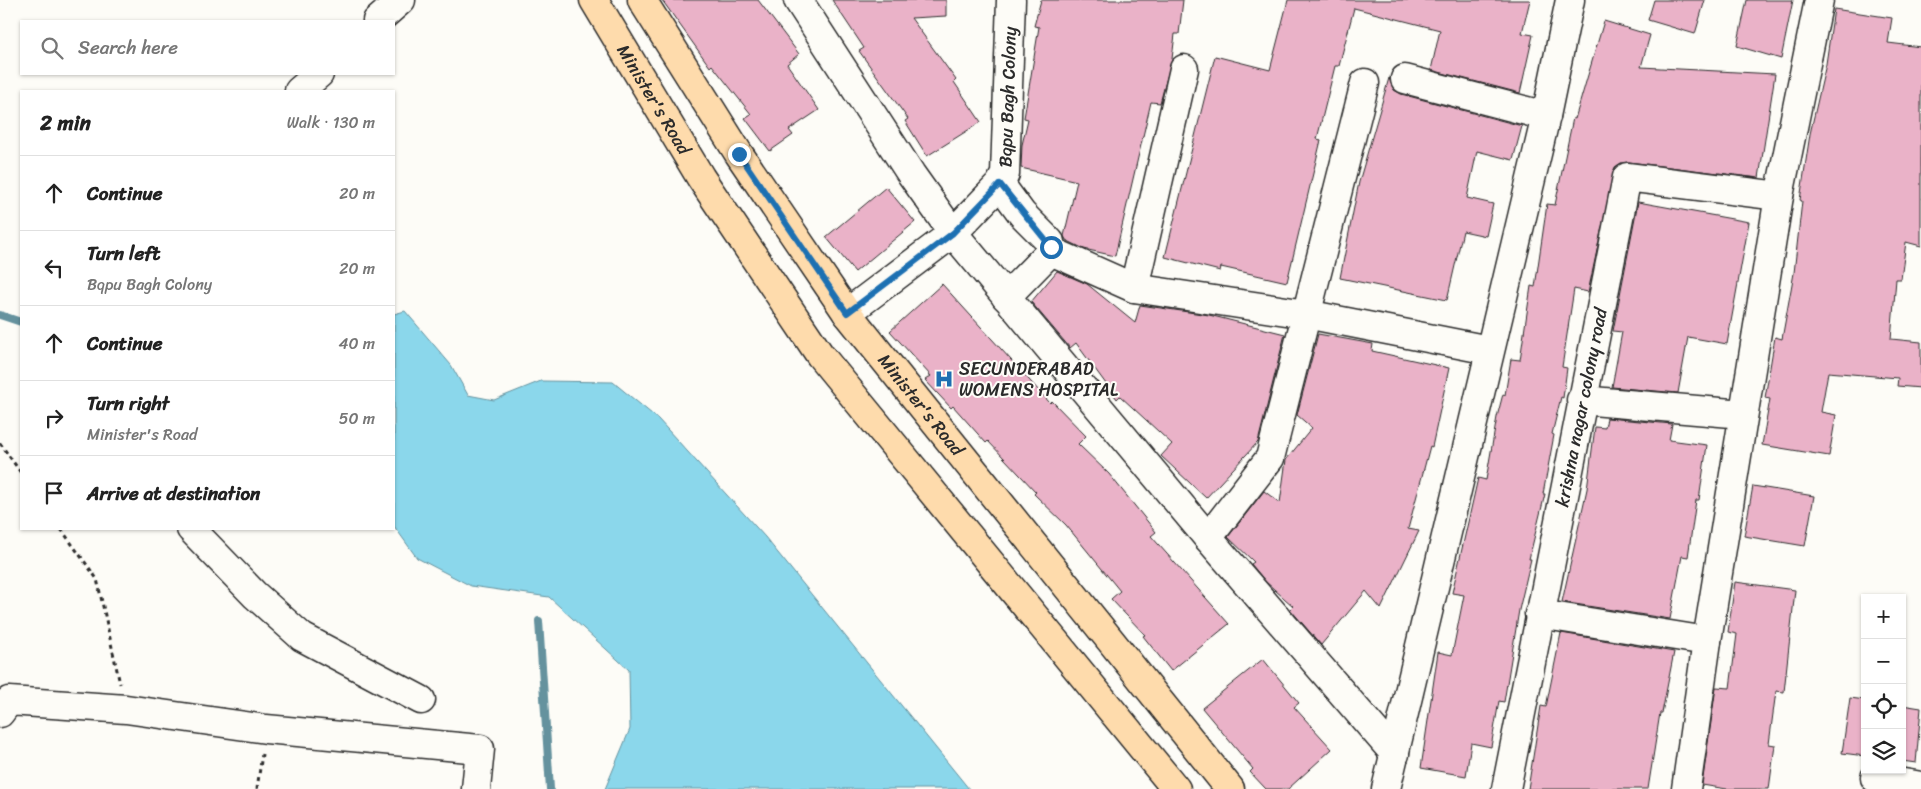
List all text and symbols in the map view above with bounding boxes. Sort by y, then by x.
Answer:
search box [20,20,395,75]
street label: Bqpu Bagh Colony [989,25,1026,168]
text: Search here [78,31,178,64]
icon: search [38,34,66,62]
street label: Minister's Road [608,38,700,162]
text: 2 min [40,104,91,142]
text: Walk · 130 m [287,108,375,137]
route end [728,143,751,166]
text: Continue [87,177,163,210]
icon: ahead [40,179,68,207]
text: 20 m [339,179,375,208]
route start [1040,236,1063,259]
text: Turn left [87,237,160,270]
icon: left [40,254,68,282]
text: 20 m [339,254,375,283]
text: Bqpu Bagh Colony [87,270,212,299]
street label: krishna nagar colony road [1546,304,1617,510]
text: Continue [87,327,163,360]
icon: ahead [40,329,68,357]
text: 40 m [338,329,375,358]
street label: Minister's Road [869,346,973,464]
place label: SECUNDERABAD WOMENS HOSPITAL [959,353,1119,406]
hospital icon: SECUNDERABAD WOMENS HOSPITAL [933,368,955,390]
text: Turn right [87,387,169,420]
icon: right [40,404,68,432]
text: 50 m [339,404,375,433]
text: Minister's Road [87,420,197,449]
text: Arrive at destination [87,477,260,510]
icon: arrive [40,479,68,507]
map controls [1861,594,1906,774]
button: + [1861,594,1906,639]
button: − [1861,639,1906,684]
button: locate [1861,684,1906,729]
button: layers [1861,729,1906,774]

